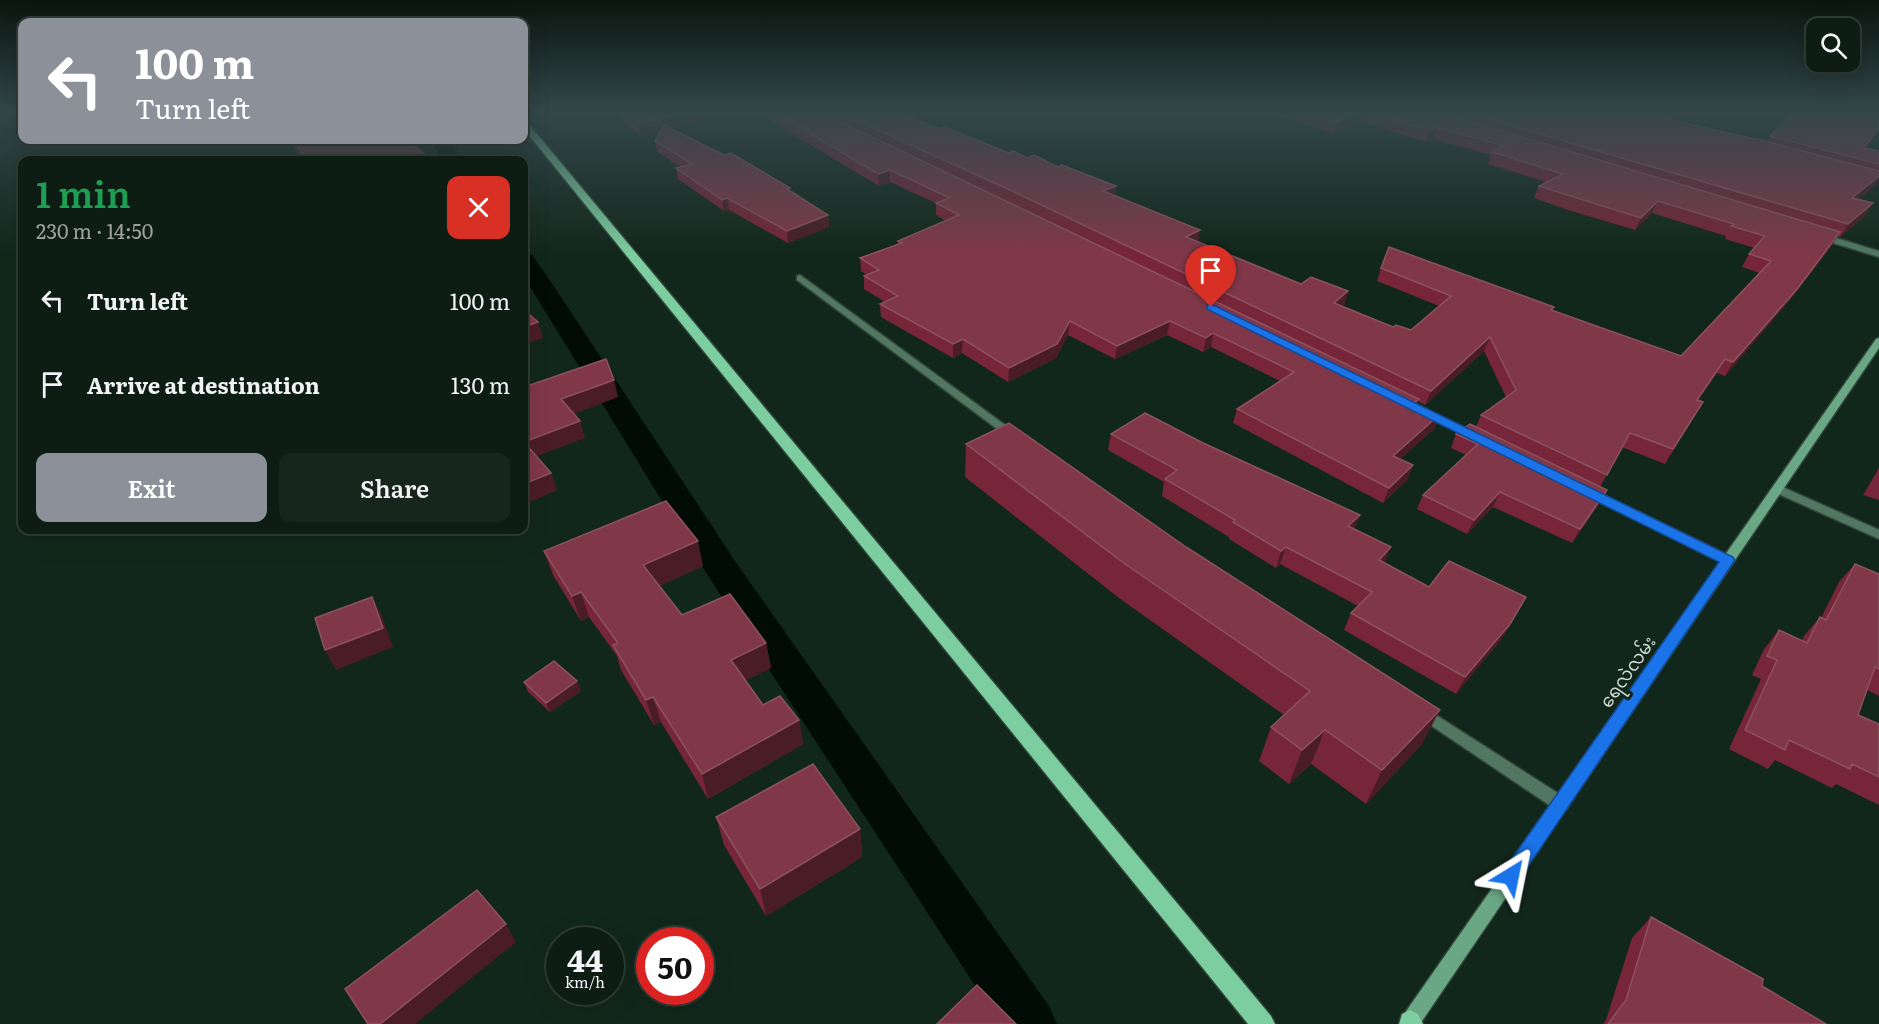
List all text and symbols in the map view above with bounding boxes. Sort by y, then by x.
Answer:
map controls [1806,18,1860,72]
button: search [1806,18,1860,72]
text: 100 m [135,30,254,92]
icon: left [36,42,114,120]
text: Turn left [135,87,250,127]
text: 1 min [36,166,131,219]
button: close [447,176,510,239]
text: 230 m · 14:50 [36,215,153,245]
pin [1185,245,1236,307]
icon: arrive [1194,254,1227,287]
icon: left [36,284,69,317]
text: Turn left [87,284,188,317]
text: 100 m [450,284,510,317]
icon: arrive [36,368,69,401]
text: Arrive at destination [87,368,320,401]
text: 130 m [451,368,510,401]
button: Exit [36,453,267,522]
button: Share [279,453,510,522]
street label: ရေလဲလမ်း [1592,630,1664,714]
position arrow [1479,844,1543,908]
speed limit sign: 50 [636,927,714,1005]
text: 44 [567,937,603,981]
text: km/h [565,970,605,993]

